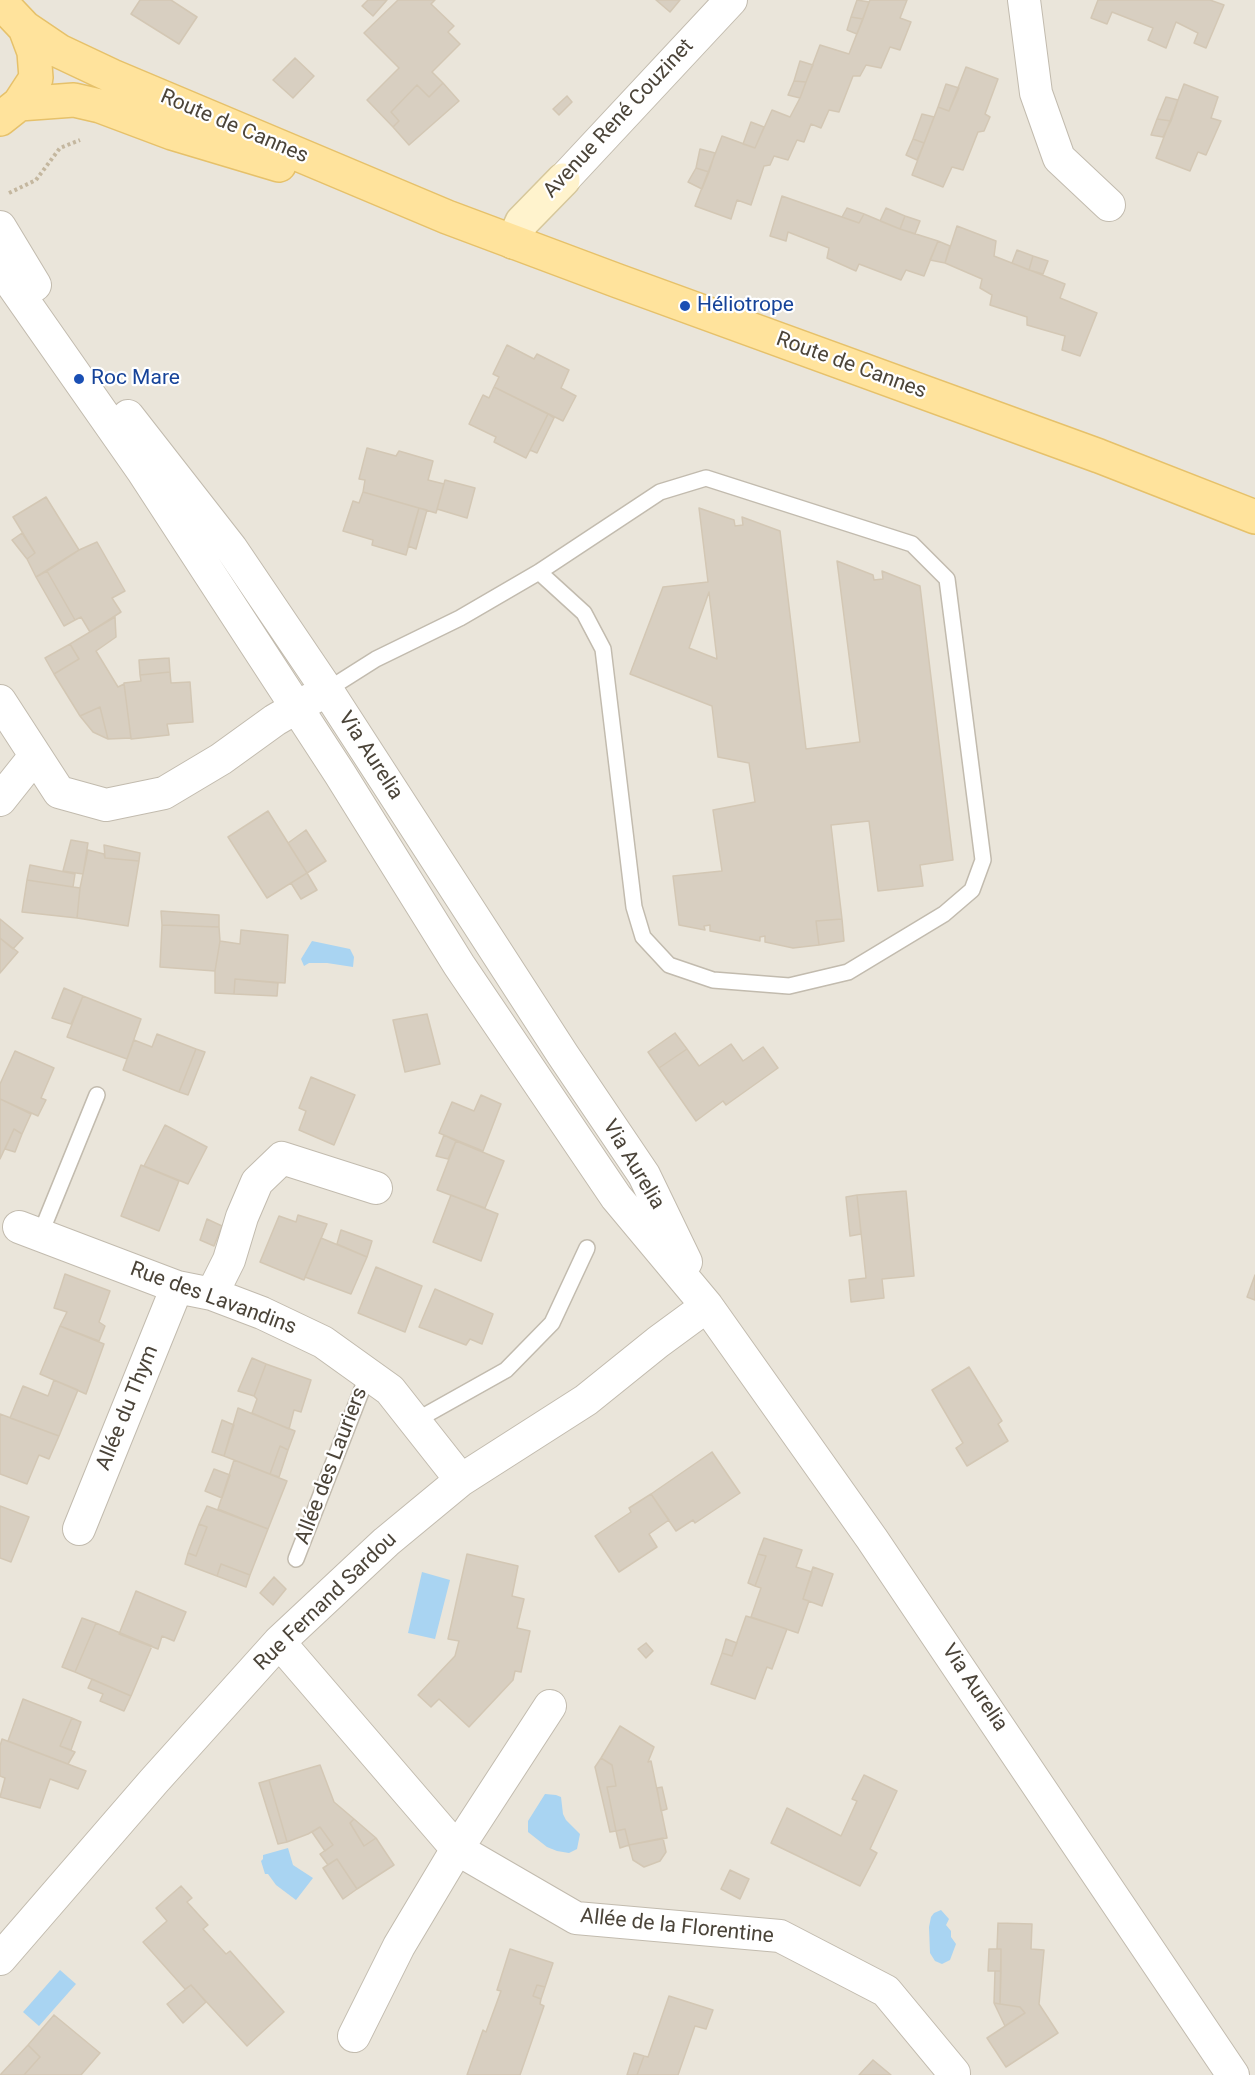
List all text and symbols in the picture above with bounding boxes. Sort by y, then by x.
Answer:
street label: Avenue René Couzinet [539,34,699,204]
street label: Route de Cannes [156,85,312,169]
place label: Héliotrope [697,293,794,319]
marker: Héliotrope [678,299,692,313]
street label: Route de Cannes [772,327,930,405]
place label: Roc Mare [91,366,180,392]
marker: Roc Mare [72,372,86,386]
street label: Via Aurelia [332,707,408,805]
street label: Via Aurelia [596,1116,670,1214]
street label: Rue des Lavandins [127,1257,299,1341]
street label: Allée du Thym [92,1342,164,1474]
street label: Allée des Lauriers [290,1384,374,1548]
street label: Rue Fernand Sardou [249,1528,403,1676]
street label: Via Aurelia [936,1640,1012,1736]
street label: Allée de la Florentine [579,1904,775,1950]

